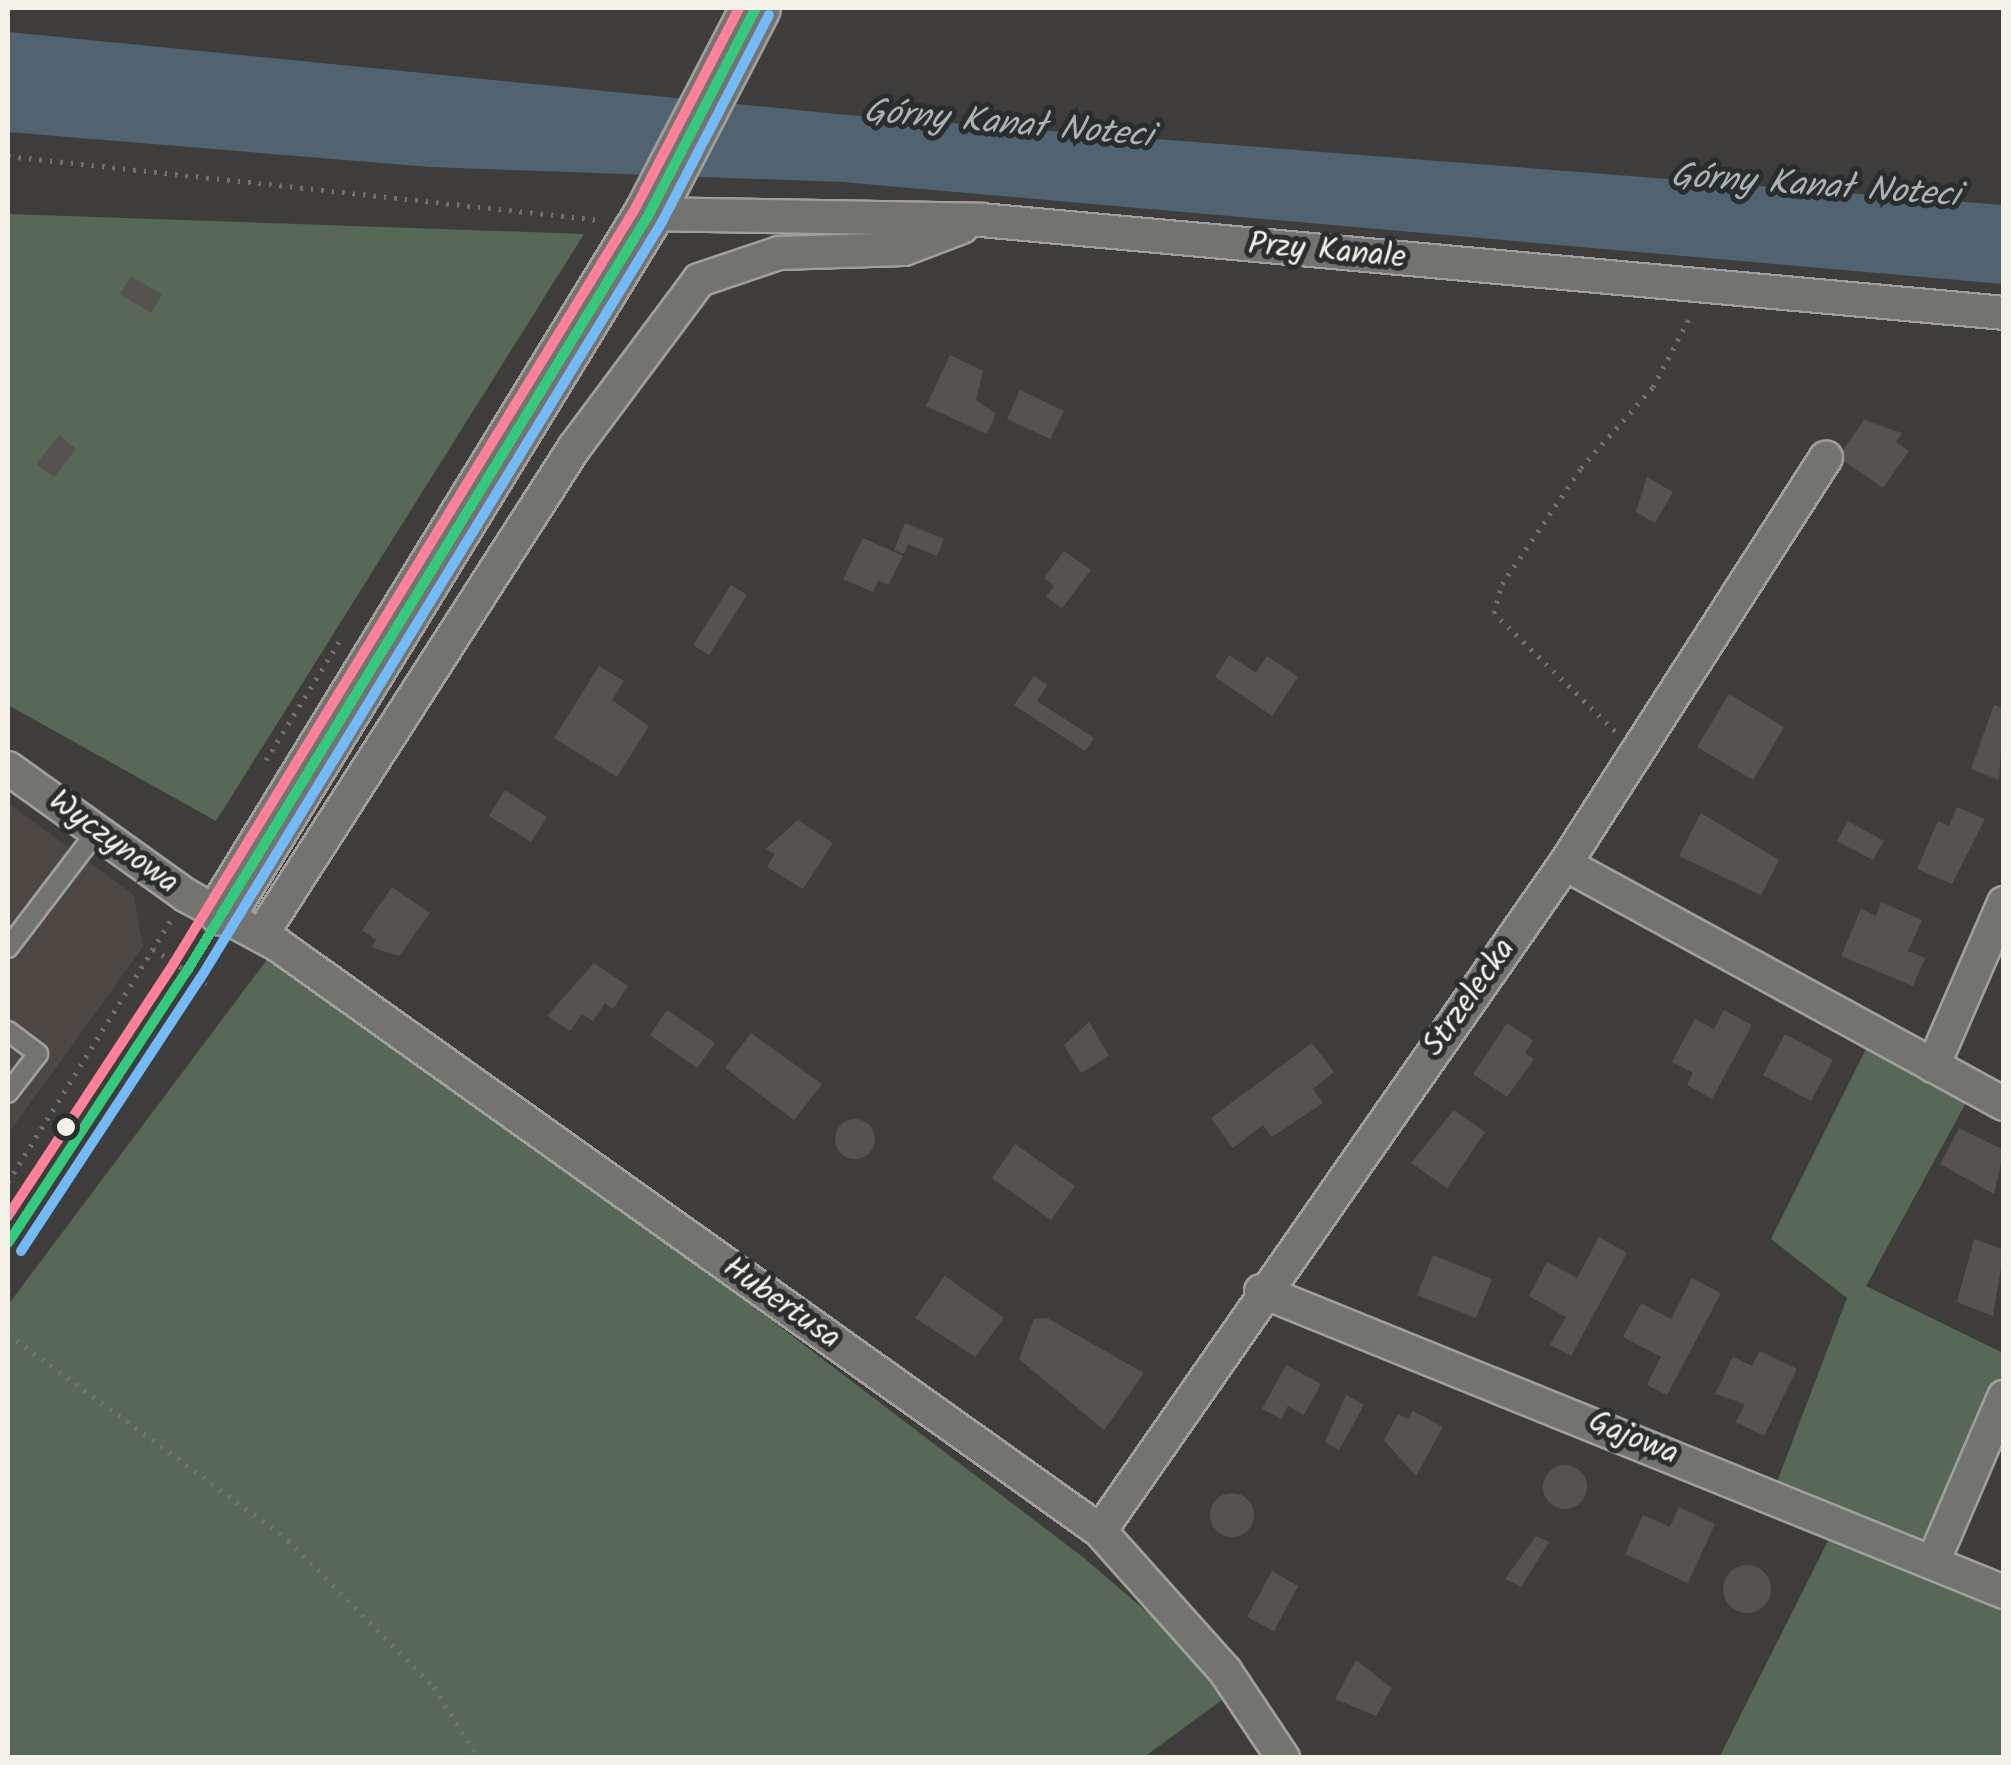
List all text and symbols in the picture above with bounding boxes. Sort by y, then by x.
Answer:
water label: Górny Kanał Noteci [862,91,1154,159]
water label: Górny Kanał Noteci [1669,156,1961,218]
street label: Przy Kanale [1247,226,1407,278]
street label: Wyczynowa [40,783,186,903]
street label: Strzelecka [1416,932,1524,1064]
unlabelled marker [56,1117,76,1137]
street label: Hubertusa [715,1250,847,1358]
street label: Gajowa [1582,1404,1684,1474]

